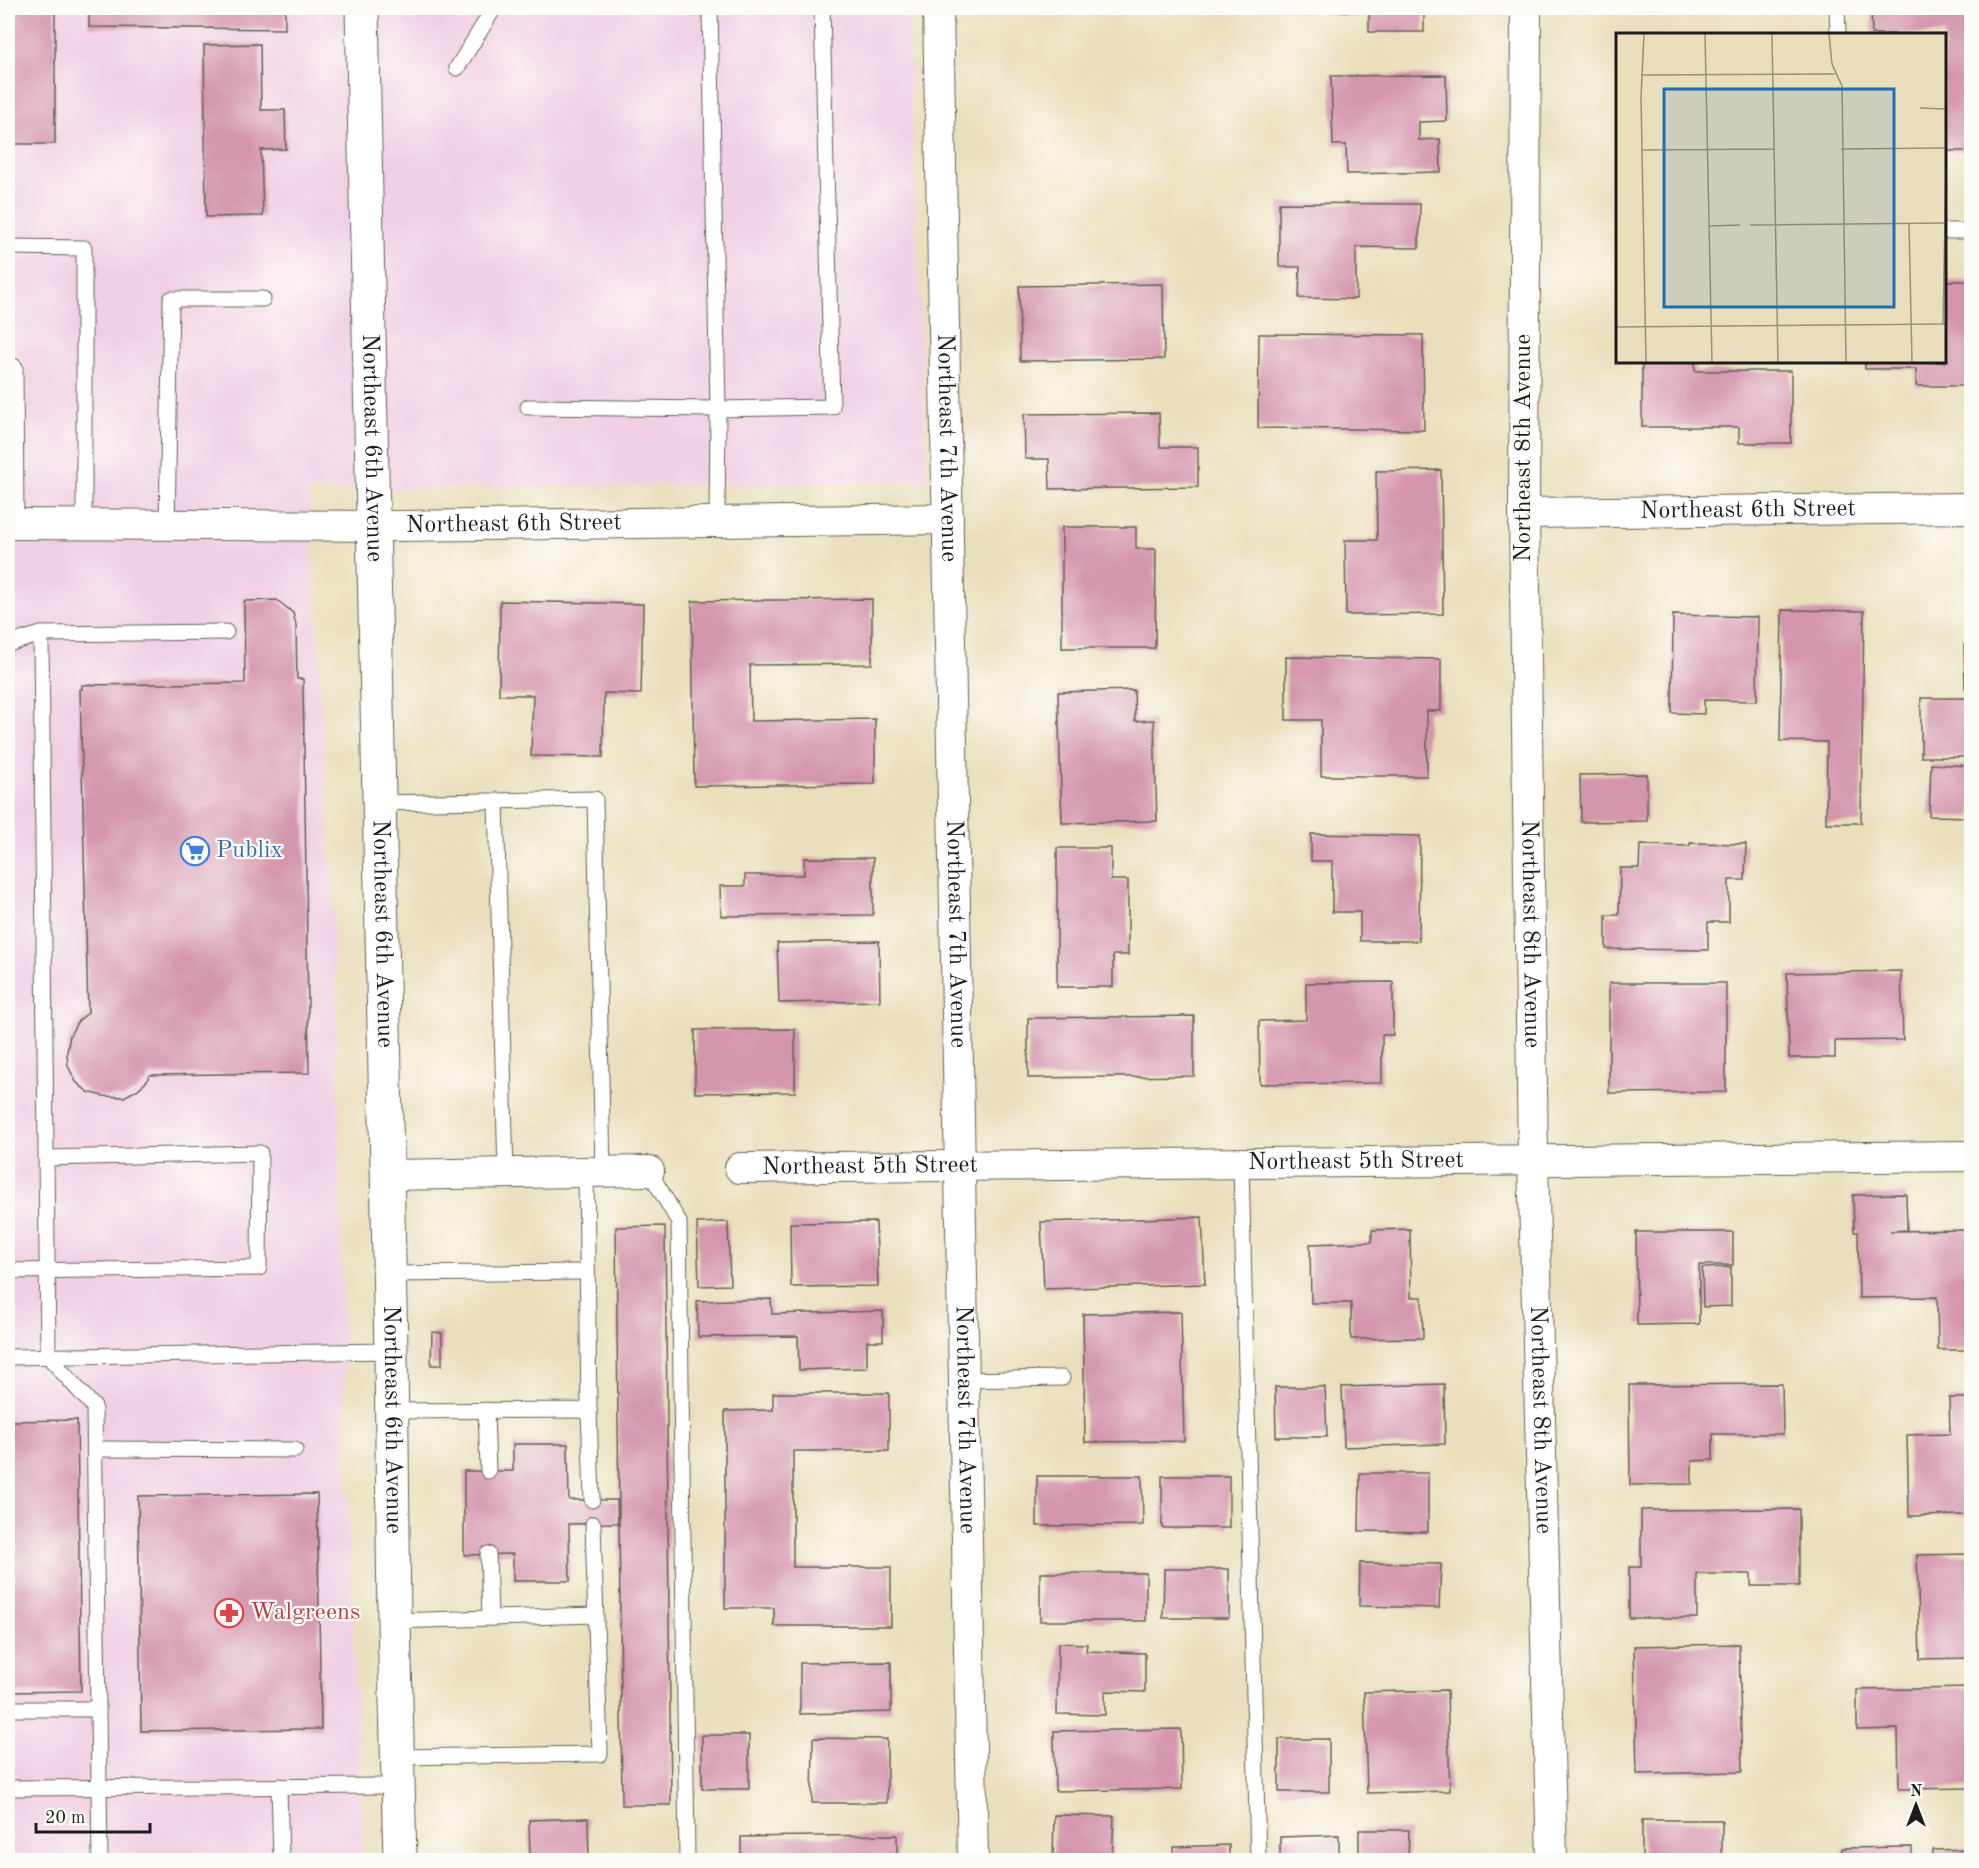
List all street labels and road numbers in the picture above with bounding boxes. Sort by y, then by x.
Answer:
street label: Northeast 6th Avenue [357,333,386,562]
street label: Northeast 7th Avenue [932,333,960,562]
street label: Northeast 8th Avenue [1512,334,1536,562]
street label: Northeast 6th Street [1640,497,1856,524]
street label: Northeast 6th Street [406,511,622,538]
street label: Northeast 6th Avenue [368,819,396,1048]
street label: Northeast 7th Avenue [941,819,970,1048]
street label: Northeast 8th Avenue [1516,820,1543,1048]
street label: Northeast 5th Street [1248,1149,1464,1175]
street label: Northeast 5th Street [762,1154,978,1180]
street label: Northeast 6th Avenue [378,1305,405,1534]
street label: Northeast 7th Avenue [951,1305,979,1534]
street label: Northeast 8th Avenue [1525,1305,1555,1534]

